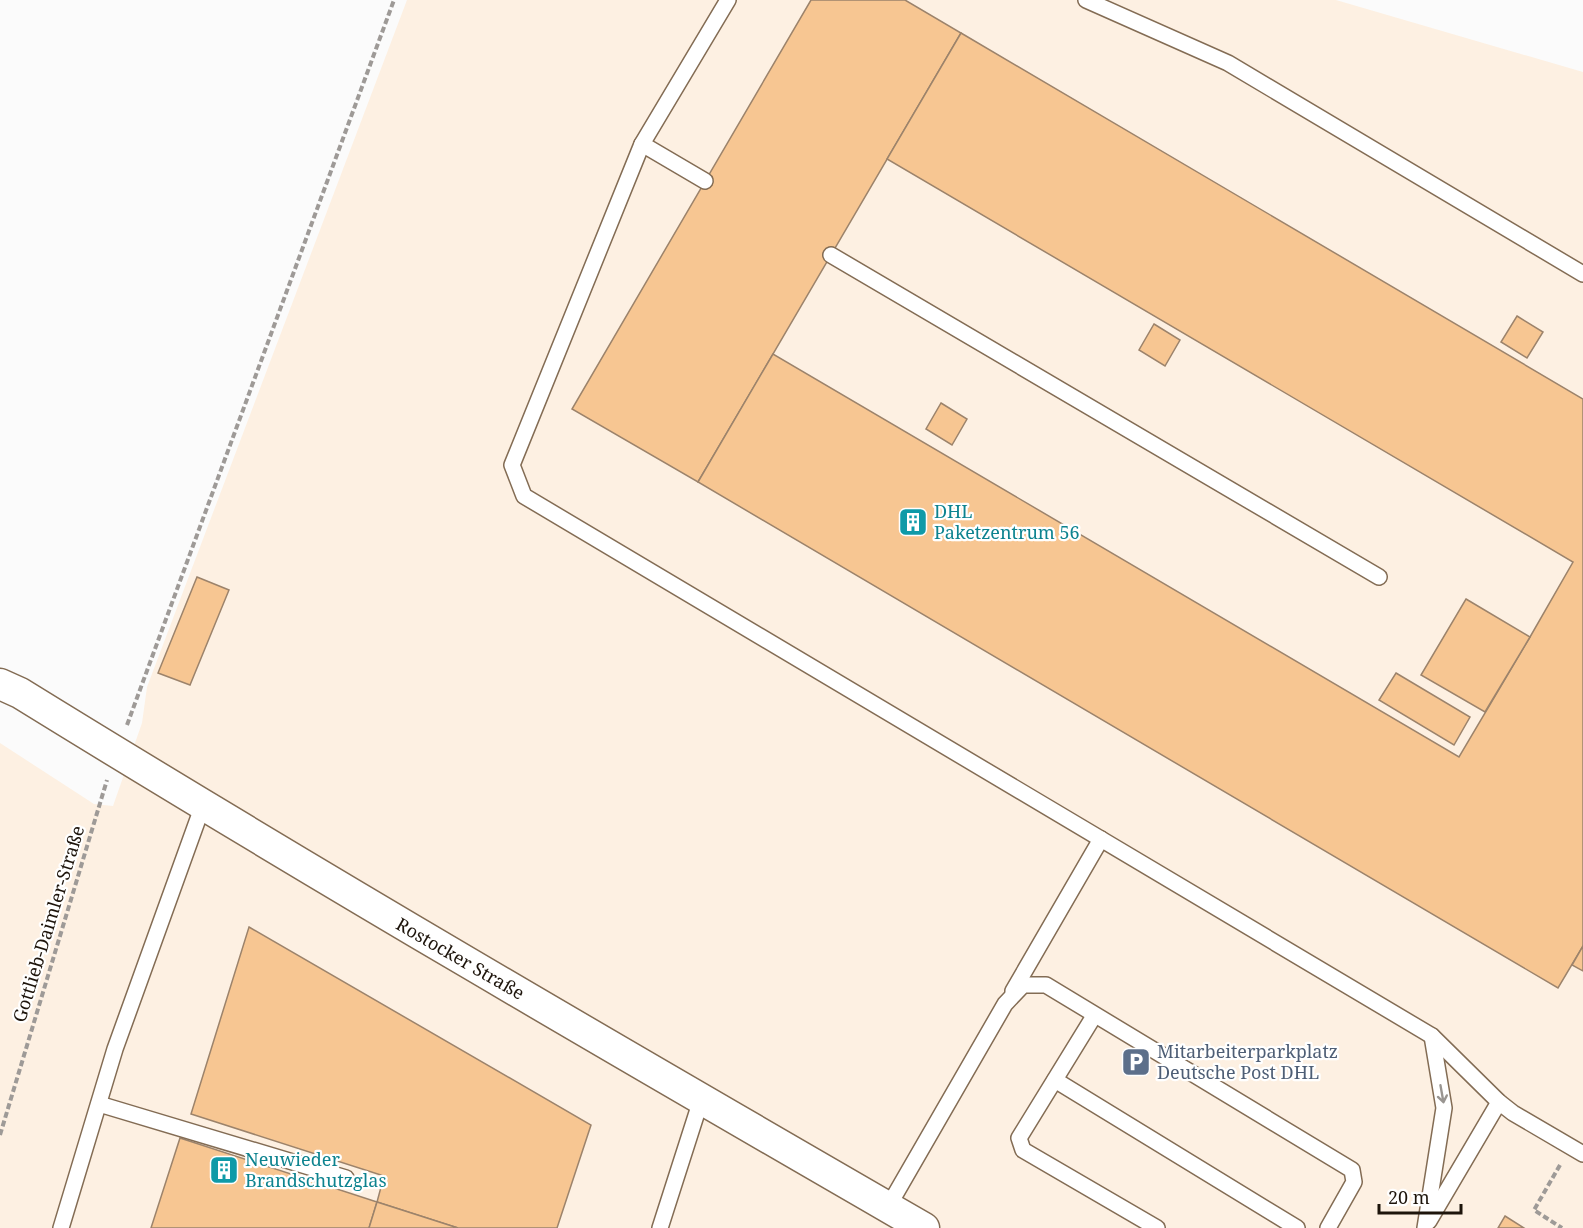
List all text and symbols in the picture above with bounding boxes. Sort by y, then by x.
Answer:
place label: DHL Paketzentrum 56 [934,499,1080,544]
building icon: DHL Paketzentrum 56 [897,506,929,538]
street label: Gottlieb-Daimler-Straße [7,822,89,1025]
street label: Rostocker Straße [392,912,529,1005]
place label: Mitarbeiterparkplatz Deutsche Post DHL [1157,1039,1338,1084]
parking icon: Mitarbeiterparkplatz Deutsche Post DHL [1120,1046,1152,1078]
one-way arrow [1437,1083,1448,1103]
place label: Neuwieder Brandschutzglas [245,1147,387,1192]
building icon: Neuwieder Brandschutzglas [208,1154,240,1186]
scale bar [1379,1177,1462,1215]
text: 20 m [1388,1185,1430,1209]

